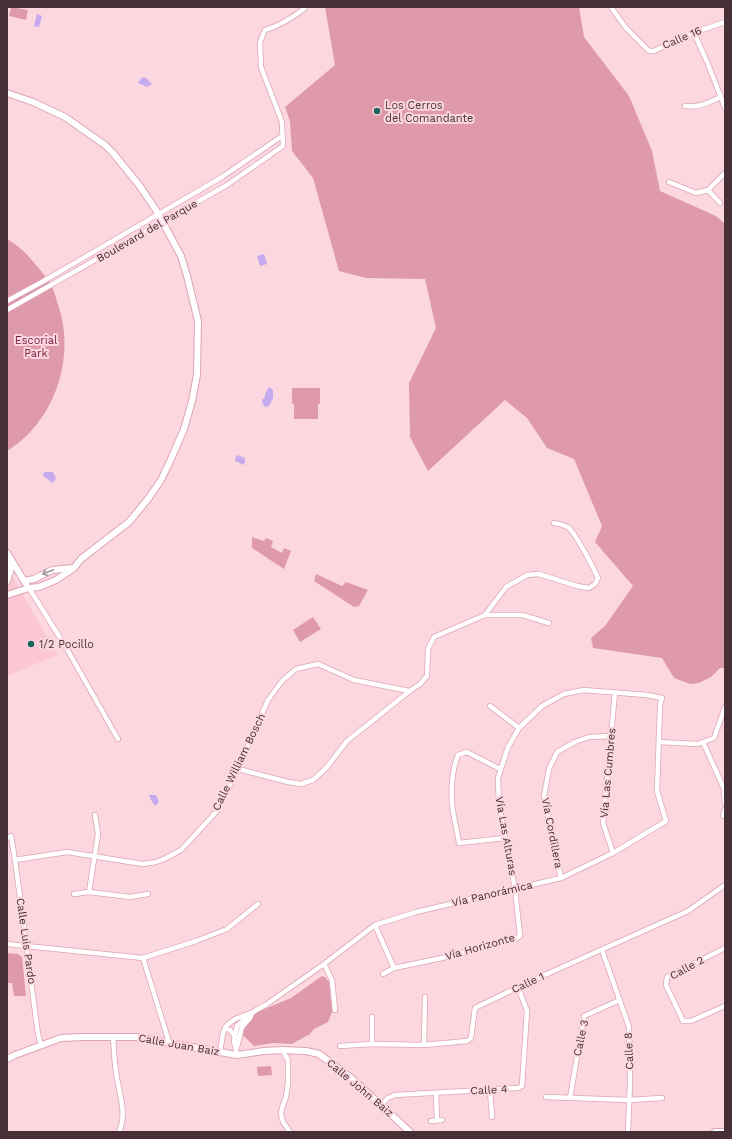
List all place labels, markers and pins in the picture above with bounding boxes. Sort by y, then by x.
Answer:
place label: Los Cerros del Comandante [385,99,473,125]
marker: Los Cerros del Comandante [372,106,382,116]
place label: 1/2 Pocillo [39,638,94,651]
marker: 1/2 Pocillo [26,639,36,649]

